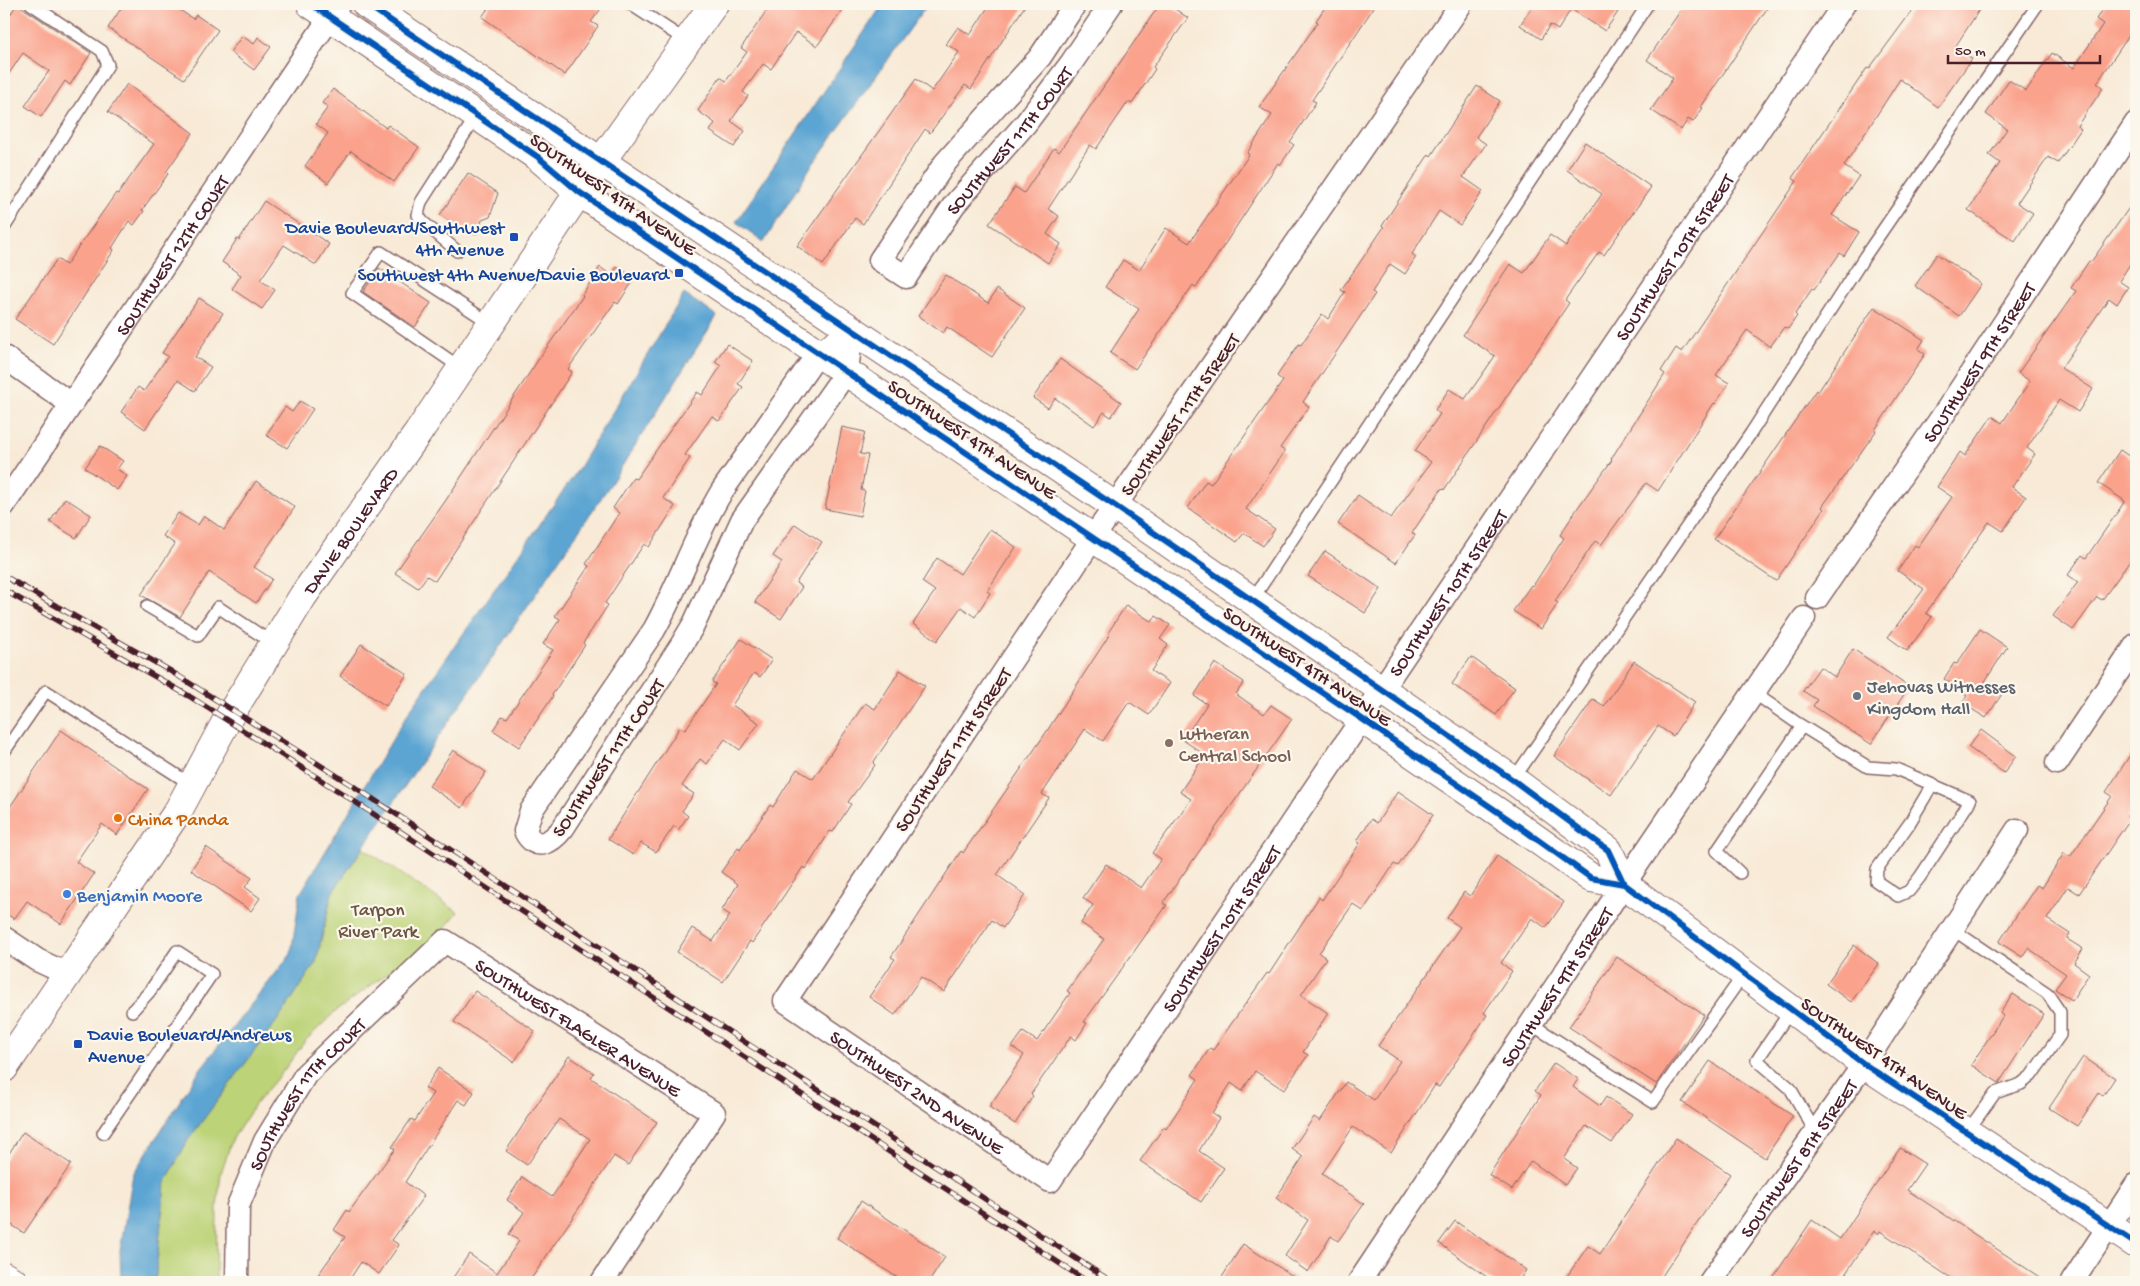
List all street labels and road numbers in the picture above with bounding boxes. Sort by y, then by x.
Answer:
street label: SOUTHWEST 11TH COURT [943,63,1080,220]
street label: SOUTHWEST 4TH AVENUE [524,130,701,263]
street label: SOUTHWEST 10TH STREET [1612,170,1741,346]
street label: SOUTHWEST 12TH COURT [112,172,236,341]
street label: SOUTHWEST 9TH STREET [1920,279,2043,448]
street label: SOUTHWEST 11TH STREET [1117,330,1247,502]
street label: SOUTHWEST 4TH AVENUE [882,376,1061,507]
street label: DAVIE BOULEVARD [299,463,406,602]
street label: SOUTHWEST 10TH STREET [1386,506,1515,682]
street label: SOUTHWEST 4TH AVENUE [1217,603,1396,734]
street label: SOUTHWEST 11TH STREET [891,664,1019,837]
street label: SOUTHWEST 11TH COURT [548,675,672,842]
street label: SOUTHWEST 10TH STREET [1159,842,1288,1018]
street label: SOUTHWEST 9TH STREET [1497,904,1621,1073]
street label: SOUTHWEST FLAGLER AVENUE [469,955,685,1104]
street label: SOUTHWEST 4TH AVENUE [1795,994,1972,1127]
street label: SOUTHWEST 11TH COURT [246,1014,373,1175]
street label: SOUTHWEST 2ND AVENUE [824,1027,1008,1162]
street label: SOUTHWEST 8TH STREET [1737,1076,1865,1243]

